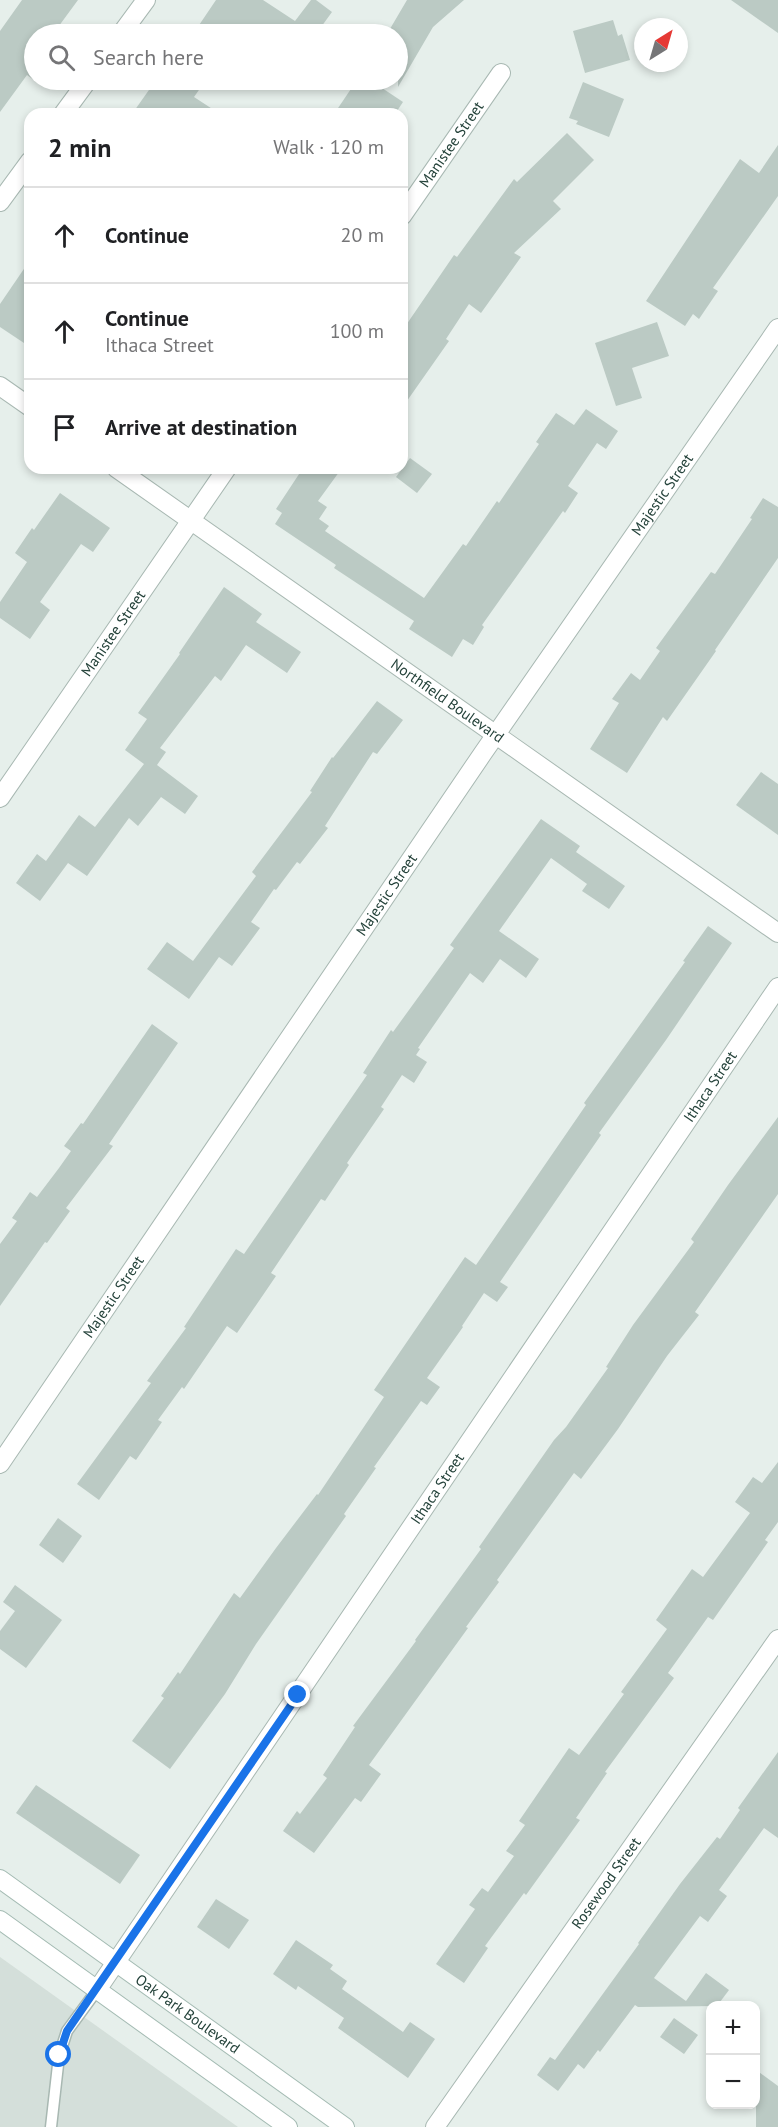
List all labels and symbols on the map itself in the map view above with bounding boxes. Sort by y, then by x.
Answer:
north arrow [634,18,688,72]
street label: Manistee Street [415,98,487,191]
street label: Majestic Street [627,450,697,539]
street label: Manistee Street [77,586,149,680]
street label: Northfield Boulevard [388,654,508,747]
street label: Majestic Street [352,850,421,939]
street label: Ithaca Street [679,1047,741,1125]
street label: Majestic Street [78,1252,148,1341]
street label: Ithaca Street [406,1449,468,1528]
route end [284,1681,310,1707]
street label: Rosewood Street [567,1833,645,1932]
street label: Oak Park Boulevard [132,1969,244,2057]
route start [45,2041,71,2067]

